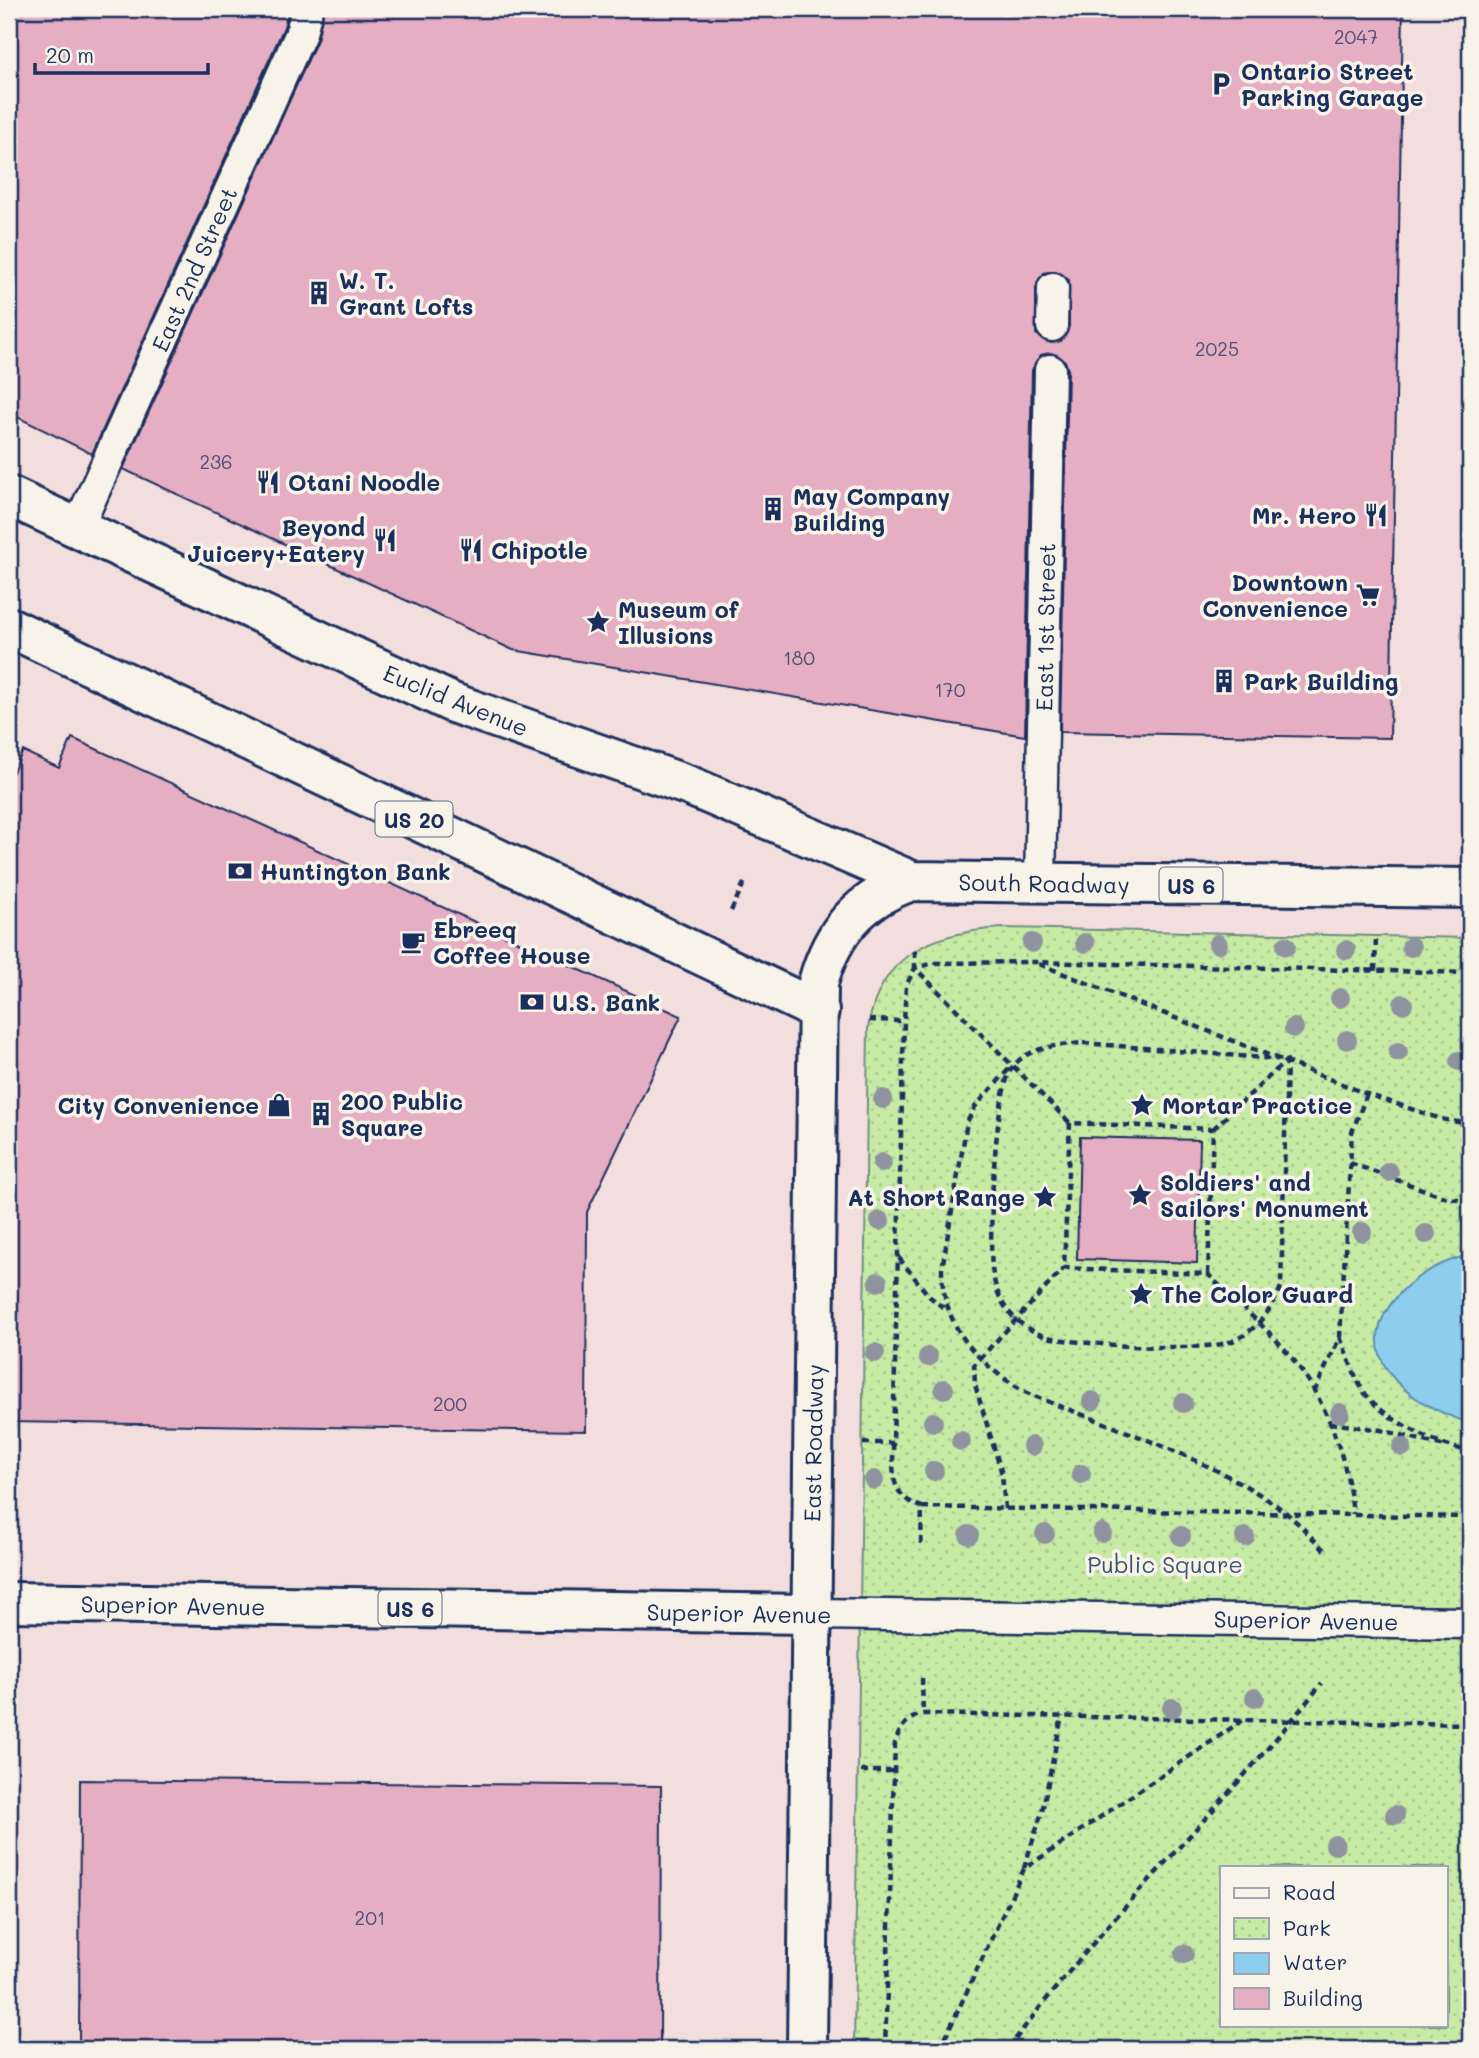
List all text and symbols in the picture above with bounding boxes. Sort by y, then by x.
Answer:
house number: 2047 [1334,24,1378,49]
scale bar [35,32,208,76]
text: 20 m [46,41,94,68]
place label: Ontario Street Parking Garage [1241,56,1424,112]
parking icon: Ontario Street Parking Garage [1207,70,1235,98]
street label: East 2nd Street [144,182,244,356]
place label: W. T. Grant Lofts [339,265,473,321]
building icon: W. T. Grant Lofts [305,279,333,307]
house number: 2025 [1195,336,1239,361]
house number: 236 [199,449,233,474]
place label: Otani Noodle [288,467,440,497]
restaurant icon: Otani Noodle [254,468,282,496]
place label: May Company Building [793,481,950,537]
building icon: May Company Building [759,495,787,523]
place label: Mr. Hero [1252,500,1356,530]
restaurant icon: Mr. Hero [1362,501,1390,529]
place label: Beyond Juicery+Eatery [187,512,365,568]
restaurant icon: Beyond Juicery+Eatery [371,526,399,554]
place label: Chipotle [491,535,588,565]
restaurant icon: Chipotle [457,536,485,564]
street label: East 1st Street [1029,543,1061,711]
place label: Downtown Convenience [1202,567,1348,623]
supermarket icon: Downtown Convenience [1354,581,1382,609]
place label: Museum of Illusions [618,594,740,650]
place icon: Museum of Illusions [584,608,612,636]
house number: 180 [783,645,815,670]
street label: Euclid Avenue [379,657,533,743]
place label: Park Building [1244,666,1398,696]
building icon: Park Building [1210,667,1238,695]
house number: 170 [935,677,966,702]
road number: US 20 [376,802,452,836]
place label: Huntington Bank [260,856,451,886]
bank icon: Huntington Bank [226,857,254,885]
street label: South Roadway [958,867,1130,899]
road number: US 6 [1160,868,1222,903]
place label: Ebreeq Coffee House [433,914,590,970]
cafe icon: Ebreeq Coffee House [399,928,427,956]
place label: U.S. Bank [552,987,660,1017]
bank icon: U.S. Bank [518,988,546,1016]
place label: 200 Public Square [341,1086,463,1142]
place label: City Convenience [57,1090,259,1120]
place label: Mortar Practice [1162,1090,1352,1120]
shop icon: City Convenience [265,1091,293,1119]
place icon: Mortar Practice [1128,1091,1156,1119]
building icon: 200 Public Square [307,1100,335,1128]
place label: Soldiers' and Sailors' Monument [1160,1167,1369,1223]
place icon: Soldiers' and Sailors' Monument [1126,1181,1154,1209]
place label: At Short Range [848,1182,1025,1212]
place icon: At Short Range [1031,1183,1059,1211]
place label: The Color Guard [1161,1279,1353,1309]
place icon: The Color Guard [1127,1280,1155,1308]
street label: East Roadway [797,1364,829,1522]
house number: 200 [433,1391,467,1416]
park label: Public Square [1087,1549,1243,1579]
street label: Superior Avenue [80,1588,266,1622]
road number: US 6 [378,1590,442,1626]
street label: Superior Avenue [646,1596,832,1630]
street label: Superior Avenue [1213,1603,1399,1637]
legend [1220,1866,1448,2026]
text: Road [1283,1878,1335,1905]
house number: 201 [355,1905,385,1930]
text: Park [1283,1914,1331,1941]
text: Water [1283,1948,1347,1975]
text: Building [1283,1984,1363,2011]

